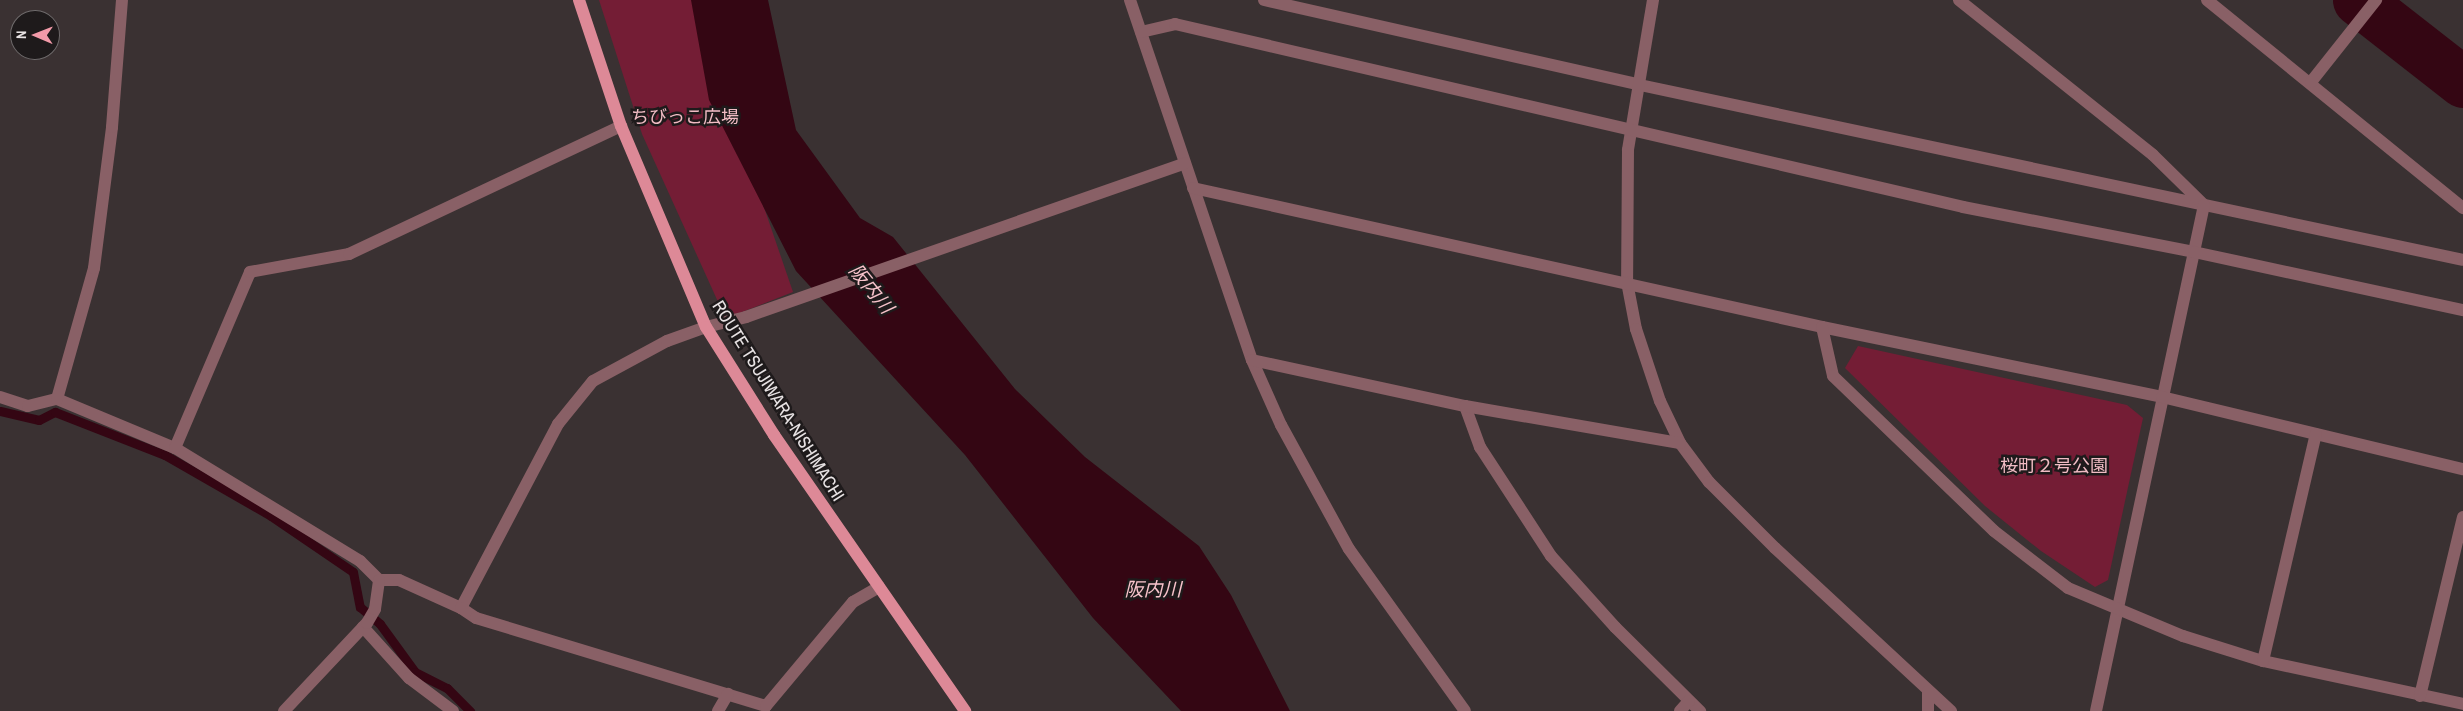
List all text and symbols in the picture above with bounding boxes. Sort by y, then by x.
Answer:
north arrow [10,10,60,60]
text: N [12,30,30,39]
park label: ちびっこ広場 [631,106,739,128]
water label: 阪内川 [844,260,898,318]
street label: ROUTE TSUJIWARA-NISHIMACHI [707,297,849,505]
park label: 桜町２号公園 [2000,455,2108,477]
water label: 阪内川 [1125,579,1181,601]

